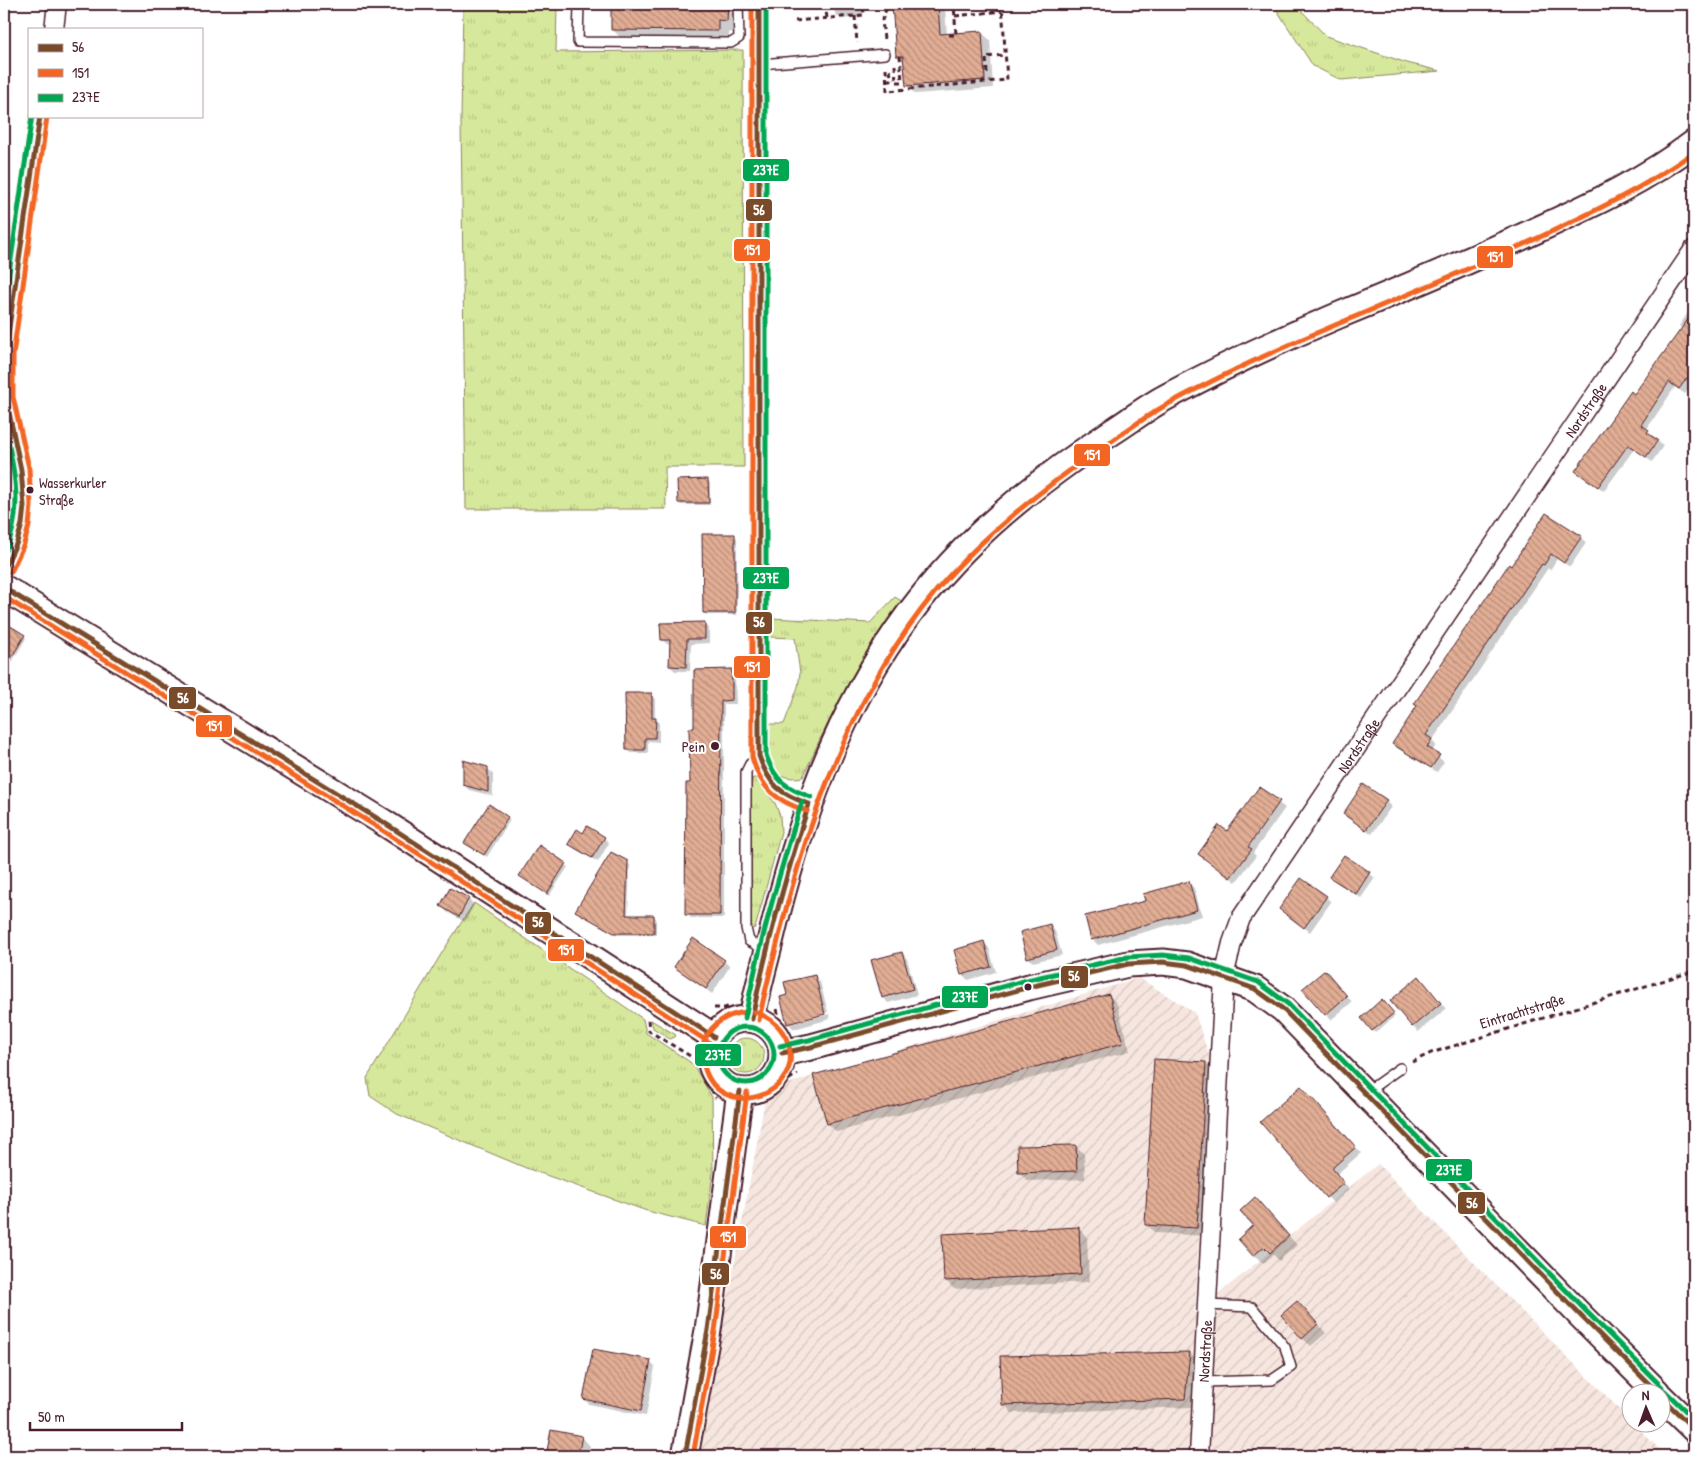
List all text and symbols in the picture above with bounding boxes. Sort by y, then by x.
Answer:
legend [28,28,202,118]
text: 56 [72,36,84,57]
text: 151 [72,62,89,83]
text: 237E [72,86,100,107]
line badge: 237E [742,158,790,182]
text: 237E [753,160,780,179]
line badge: 56 [745,198,773,222]
text: 56 [753,200,765,219]
line badge: 151 [733,238,771,262]
text: 151 [744,240,760,259]
line badge: 151 [1476,245,1514,269]
text: 151 [1487,247,1503,266]
street label: Nordstraße [1559,378,1611,441]
line badge: 151 [1073,443,1111,467]
text: 151 [1084,445,1100,464]
place label: Wasserkurler Straße [39,473,107,510]
marker: Wasserkurler Straße [25,485,35,495]
line badge: 237E [742,566,790,590]
text: 237E [753,568,780,587]
line badge: 56 [745,611,773,635]
text: 56 [753,612,765,631]
line badge: 151 [733,655,771,679]
text: 151 [744,657,760,676]
line badge: 56 [168,686,197,710]
text: 56 [177,688,189,707]
street label: Nordstraße [1332,713,1384,777]
line badge: 151 [195,714,233,738]
text: 151 [206,716,222,735]
place label: Pein [682,736,705,757]
marker: Pein [709,740,721,752]
line badge: 56 [524,911,552,935]
text: 56 [532,912,544,931]
line badge: 151 [547,938,585,962]
text: 151 [558,940,574,959]
line badge: 56 [1060,965,1089,989]
text: 56 [1068,966,1080,985]
unlabelled marker [1023,982,1033,992]
line badge: 237E [941,985,989,1009]
text: 237E [952,987,979,1006]
street label: Eintrachtstraße [1477,988,1567,1034]
line badge: 237E [694,1043,742,1067]
text: 237E [705,1045,732,1064]
line badge: 237E [1425,1158,1473,1182]
text: 237E [1436,1160,1463,1179]
line badge: 56 [1457,1191,1486,1215]
text: 56 [1466,1193,1478,1212]
line badge: 151 [709,1225,747,1249]
text: 151 [720,1227,736,1246]
line badge: 56 [701,1262,730,1286]
text: 56 [710,1264,722,1283]
street label: Nordstraße [1192,1320,1217,1383]
north arrow [1620,1382,1670,1432]
text: N [1641,1385,1650,1404]
scale bar [30,1400,182,1432]
text: 50 m [38,1406,65,1427]

